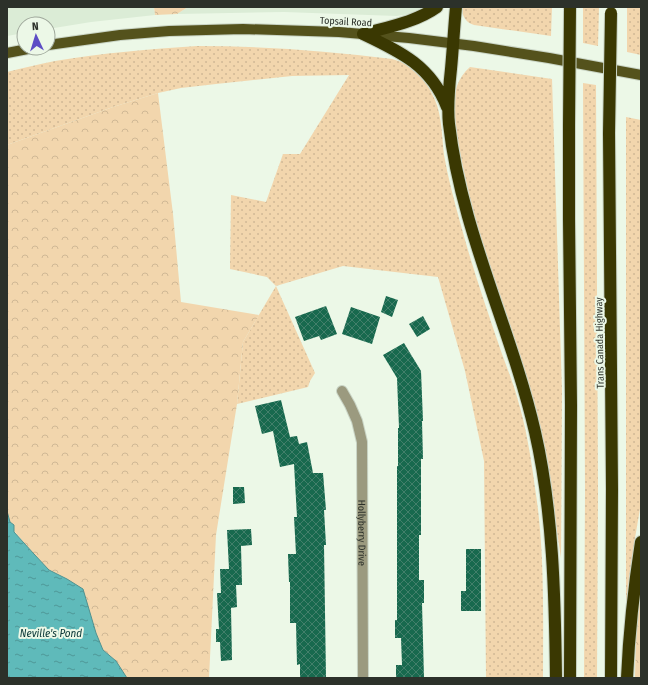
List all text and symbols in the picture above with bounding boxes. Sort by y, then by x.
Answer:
street label: Topsail Road [320,15,372,29]
north arrow [16,16,56,56]
text: N [32,20,39,33]
street label: Trans Canada Highway [593,297,607,389]
street label: Hollyberry Drive [355,500,368,566]
water label: Neville's Pond [20,627,82,640]

